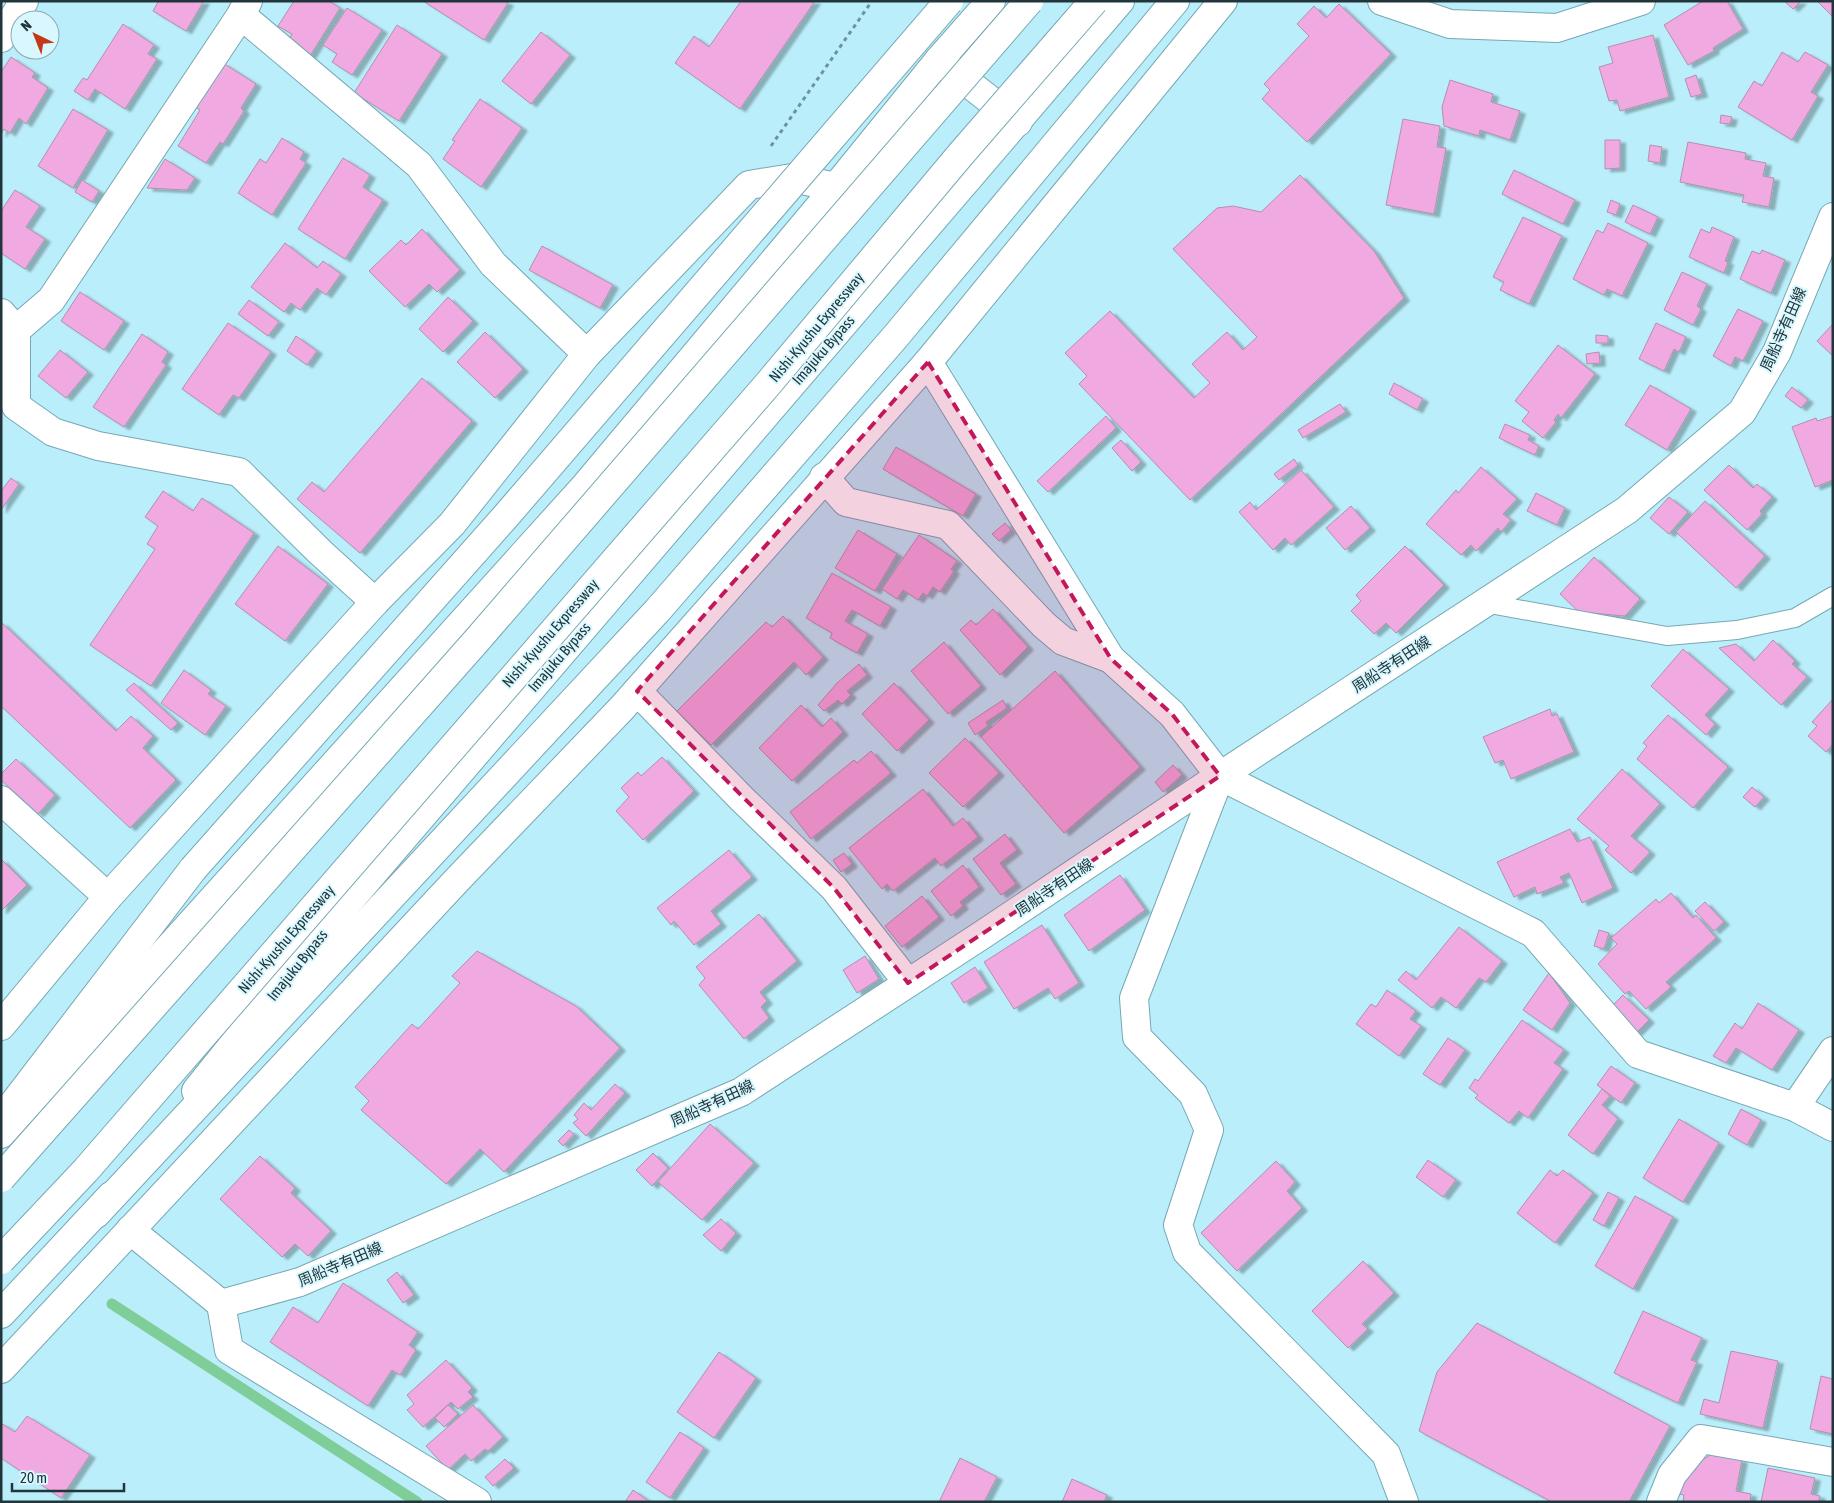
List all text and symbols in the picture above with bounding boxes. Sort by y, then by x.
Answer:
north arrow [10,10,60,60]
text: N [18,17,35,34]
street label: Nishi-Kyushu Expressway [765,269,867,385]
street label: 周船寺有田線 [1757,284,1809,374]
street label: Imajuku Bypass [788,312,858,388]
street label: Nishi-Kyushu Expressway [498,575,602,691]
street label: Imajuku Bypass [524,619,594,695]
street label: 周船寺有田線 [1349,632,1433,696]
street label: 周船寺有田線 [1012,855,1096,919]
street label: Nishi-Kyushu Expressway [234,881,338,997]
street label: Imajuku Bypass [263,926,331,1004]
street label: 周船寺有田線 [668,1076,756,1130]
street label: 周船寺有田線 [295,1239,385,1289]
scale bar [12,1460,125,1492]
text: 20 m [20,1469,47,1486]

